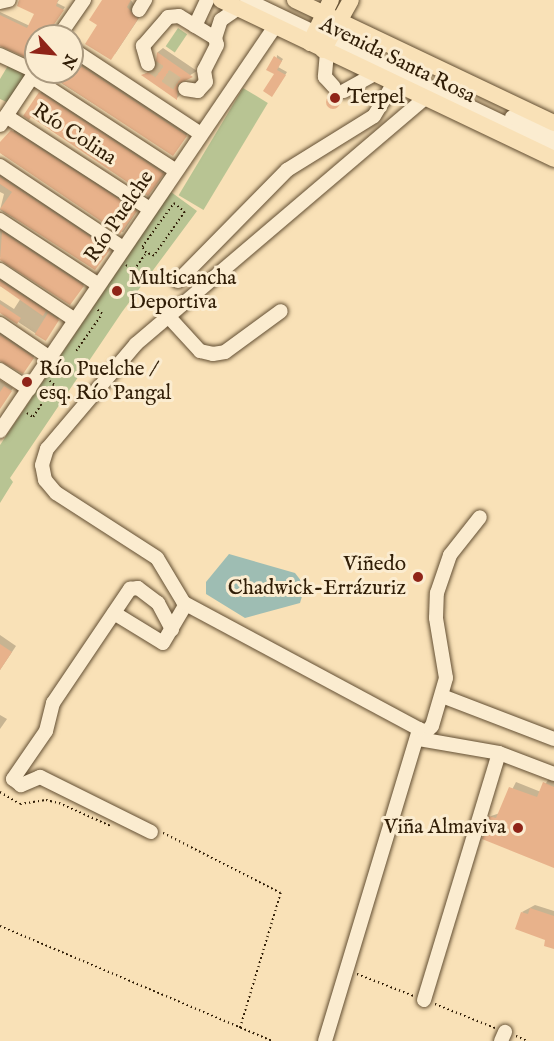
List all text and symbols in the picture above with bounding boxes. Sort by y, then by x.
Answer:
street label: Avenida Santa Rosa [315,12,479,110]
north arrow [24,24,84,84]
text: N [56,51,80,72]
place label: Terpel [347,85,405,111]
marker: Terpel [328,91,342,105]
street label: Río Colina [27,99,121,171]
street label: Río Puelche [80,166,160,268]
place label: Multicancha Deportiva [129,266,236,316]
marker: Multicancha Deportiva [110,284,124,298]
place label: Río Puelche / esq. Río Pangal [39,357,171,407]
marker: Río Puelche / esq. Río Pangal [20,375,34,389]
place label: Viñedo Chadwick-Errázuriz [228,552,406,602]
marker: Viñedo Chadwick-Errázuriz [411,570,425,584]
place label: Viña Almaviva [384,815,506,841]
marker: Viña Almaviva [511,821,525,835]

